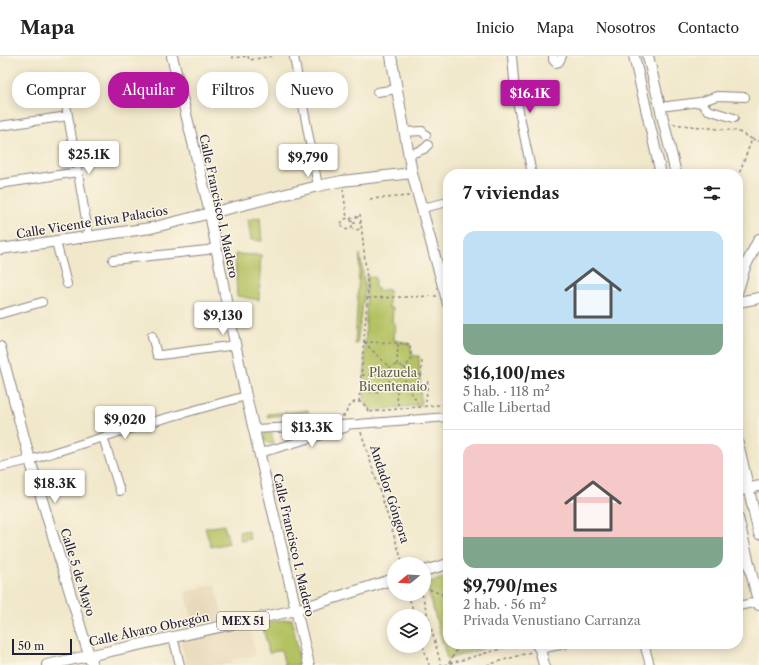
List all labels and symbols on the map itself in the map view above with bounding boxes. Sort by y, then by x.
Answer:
pin: $16.1K [497,80,563,114]
street label: Calle Francisco I. Madero [196,133,242,279]
pin: $25.1K [56,141,122,175]
pin: $9,790 [275,144,341,178]
street label: Calle Vicente Riva Palacios [15,203,169,241]
pin: $9,130 [190,302,256,336]
park label: Plazuela Bicentenaio [359,365,427,394]
pin: $9,020 [92,406,158,440]
pin: $13.3K [279,414,345,448]
street label: Andador Góngora [367,442,413,546]
pin: $18.3K [22,470,88,504]
street label: Calle Francisco I. Madero [270,472,318,618]
street label: Calle 5 de Mayo [57,526,99,618]
north arrow [387,557,431,601]
street label: Calle Álvaro Obregón [87,608,211,649]
road number: MEX 51 [217,612,269,630]
scale bar [12,637,72,656]

